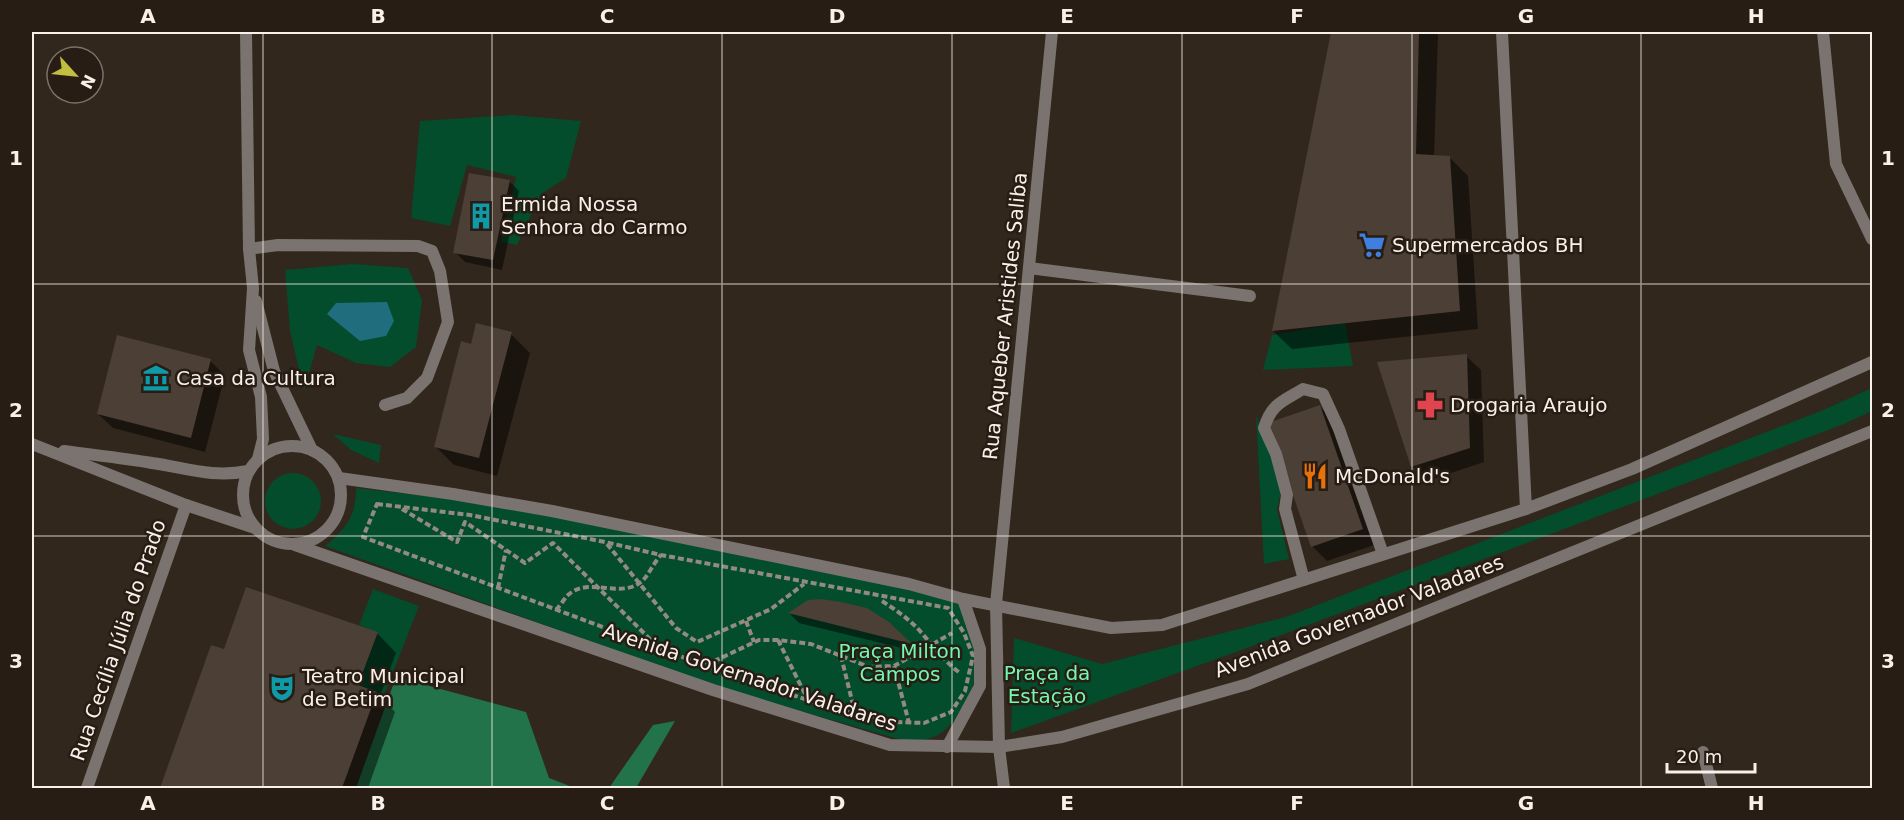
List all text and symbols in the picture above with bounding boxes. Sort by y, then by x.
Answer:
text: A [140,4,156,28]
text: B [370,4,386,28]
text: C [600,4,614,28]
text: D [829,4,845,28]
text: E [1060,4,1074,28]
text: F [1290,4,1304,28]
text: G [1518,4,1534,28]
text: H [1748,4,1764,28]
north arrow [45,45,105,105]
text: N [76,71,99,92]
text: 1 [9,146,23,170]
text: 1 [1881,146,1895,170]
street label: Rua Aqueber Aristides Saliba [978,171,1032,461]
place label: Ermida Nossa Senhora do Carmo [501,192,688,239]
building icon: Ermida Nossa Senhora do Carmo [466,201,496,231]
supermarket icon: Supermercados BH [1357,230,1387,260]
place label: Supermercados BH [1392,233,1584,257]
museum icon: Casa da Cultura [141,363,171,393]
place label: Casa da Cultura [176,366,336,390]
pharmacy icon: Drogaria Araujo [1415,390,1445,420]
place label: Drogaria Araujo [1450,393,1607,417]
text: 2 [9,398,23,422]
text: 2 [1881,398,1895,422]
restaurant icon: McDonald's [1300,461,1330,491]
place label: McDonald's [1335,464,1450,488]
street label: Rua Cecília Júlia do Prado [65,516,171,764]
street label: Avenida Governador Valadares [1211,550,1507,682]
street label: Avenida Governador Valadares [600,618,900,736]
park label: Praça Milton Campos [839,639,961,686]
text: 3 [9,649,23,673]
text: 3 [1881,649,1895,673]
park label: Praça da Estação [1004,661,1090,708]
place label: Teatro Municipal de Betim [301,664,465,711]
theatre icon: Teatro Municipal de Betim [267,673,297,703]
scale bar [1667,736,1756,774]
text: 20 m [1676,746,1722,767]
text: A [140,791,156,815]
text: B [370,791,386,815]
text: C [600,791,614,815]
text: D [829,791,845,815]
text: E [1060,791,1074,815]
text: F [1290,791,1304,815]
text: G [1518,791,1534,815]
text: H [1748,791,1764,815]

